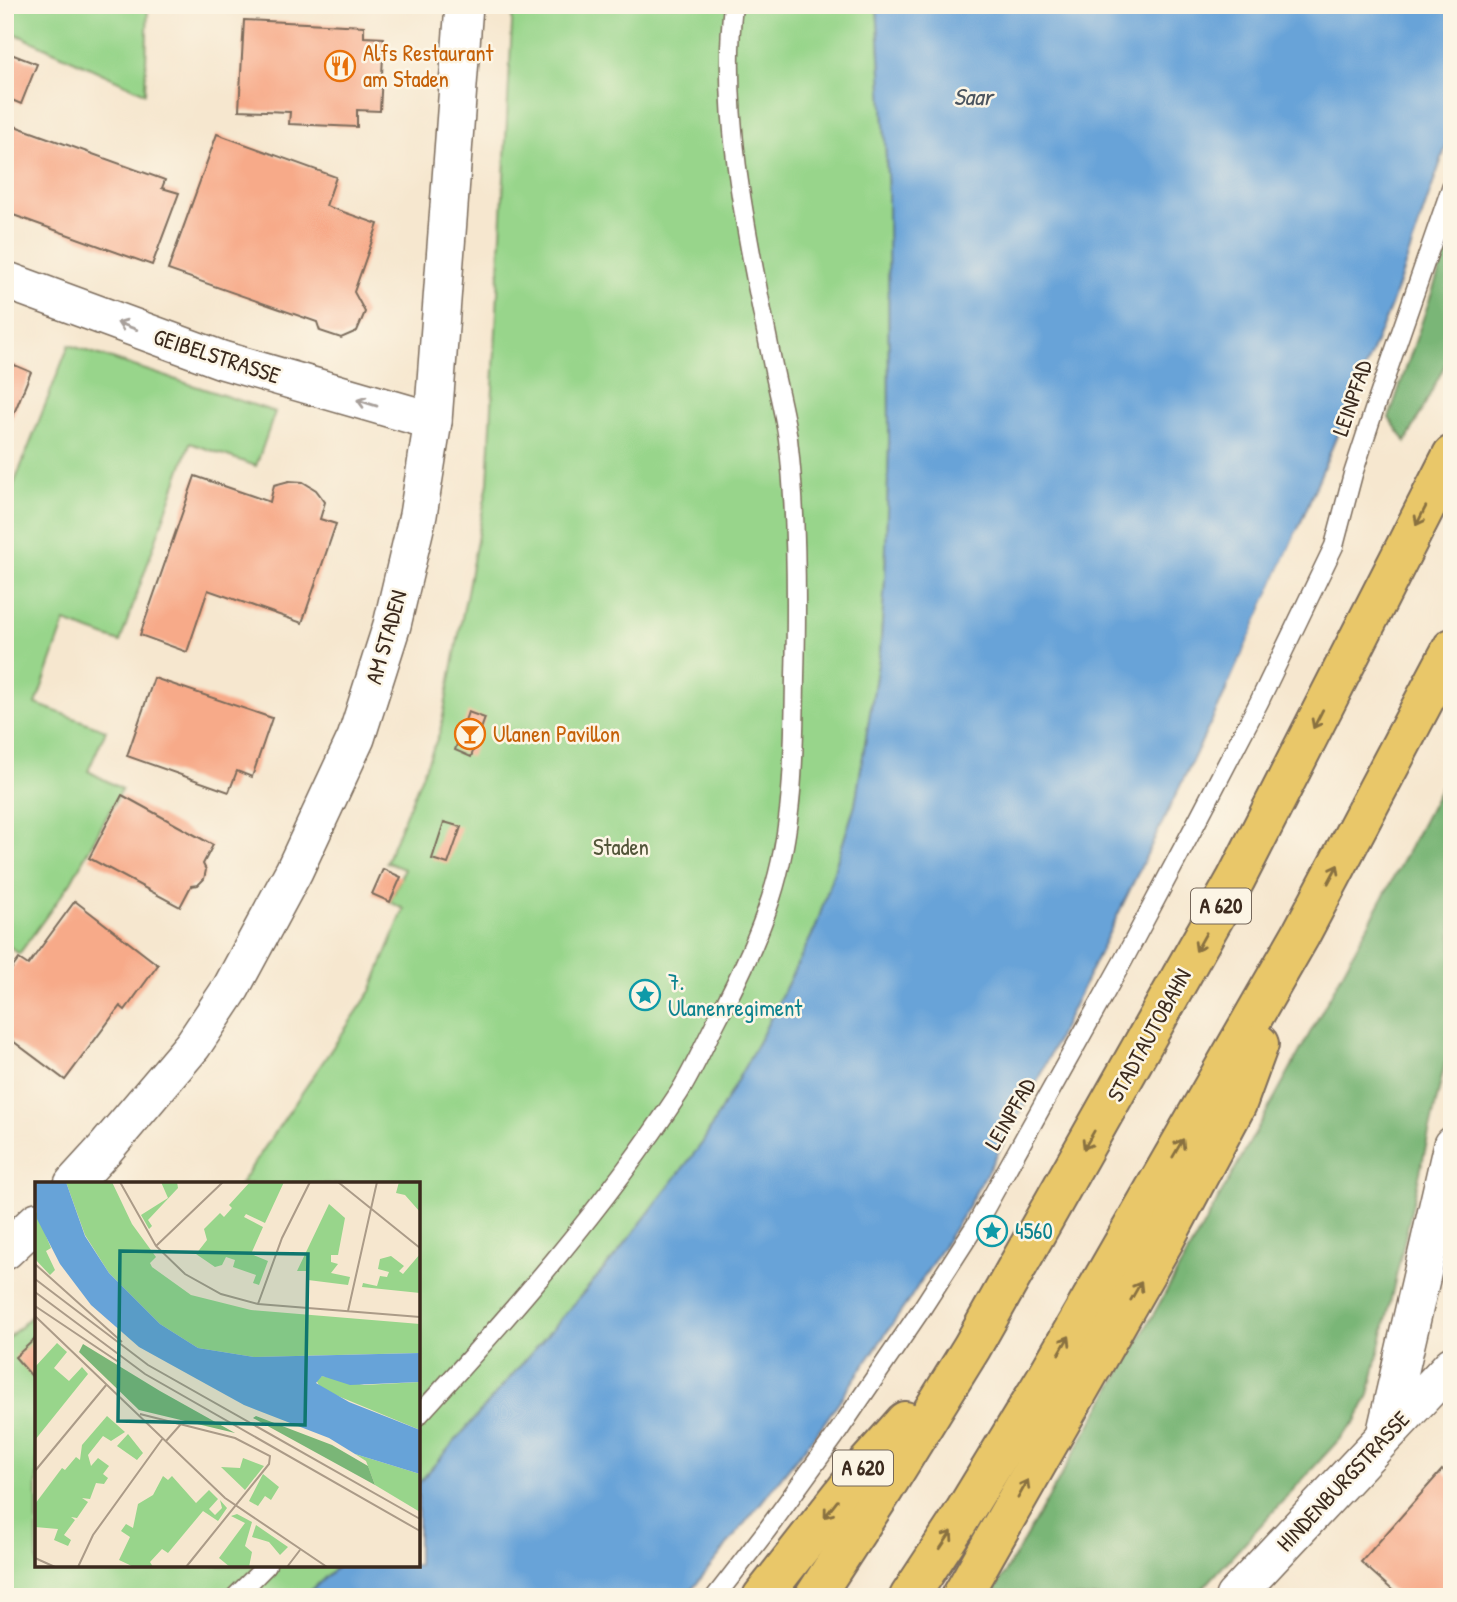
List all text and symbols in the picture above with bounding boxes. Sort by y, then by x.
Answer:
place label: Alfs Restaurant am Staden [363,37,495,94]
restaurant icon: Alfs Restaurant am Staden [323,49,357,83]
water label: Saar [953,80,995,112]
one-way arrow [116,319,138,332]
street label: GEIBELSTRASSE [150,321,284,391]
street label: LEINPFAD [1324,356,1379,440]
one-way arrow [356,395,378,408]
one-way arrow [1413,505,1427,526]
street label: AM STADEN [357,586,414,687]
one-way arrow [1310,708,1324,729]
bar icon: Ulanen Pavillon [453,717,487,751]
place label: Ulanen Pavillon [493,718,620,749]
park label: Staden [593,831,649,862]
one-way arrow [1327,864,1340,885]
road number: A 620 [1191,888,1251,923]
one-way arrow [1194,932,1208,952]
street label: STADTAUTOBAHN [1099,963,1198,1107]
place label: 7. Ulanenregiment [668,966,803,1023]
place icon: 7. Ulanenregiment [628,978,662,1012]
street label: LEINPFAD [977,1072,1043,1155]
one-way arrow [1082,1130,1096,1150]
one-way arrow [1171,1139,1185,1159]
inset map [35,1182,420,1567]
place icon: 4560 [975,1214,1009,1248]
place label: 4560 [1015,1215,1053,1246]
one-way arrow [1130,1281,1143,1302]
one-way arrow [1058,1336,1072,1356]
street label: HINDENBURGSTRASSE [1269,1404,1416,1558]
road number: A 620 [833,1450,893,1486]
one-way arrow [1016,1479,1030,1499]
one-way arrow [823,1499,838,1518]
one-way arrow [939,1531,954,1550]

